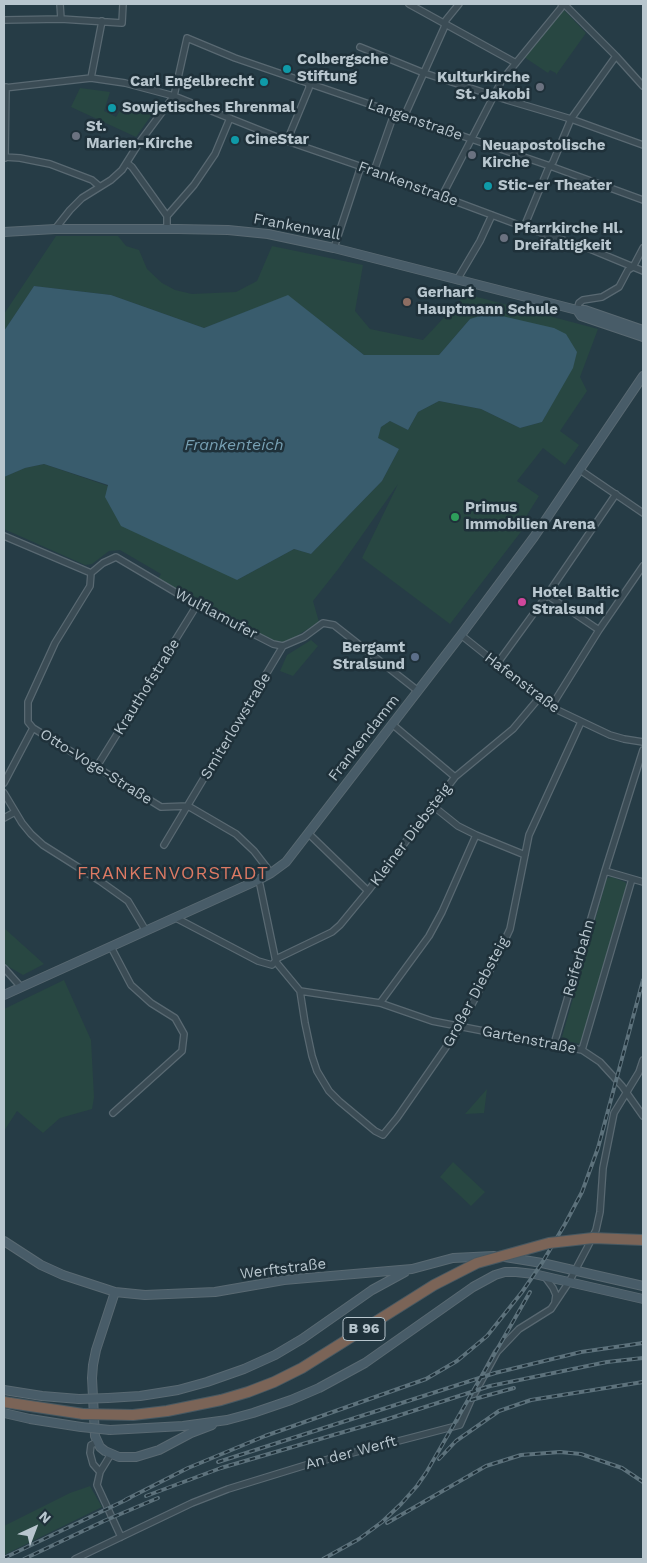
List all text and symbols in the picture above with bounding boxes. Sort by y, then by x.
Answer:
place label: Colbergsche Stiftung [297,51,388,86]
marker: Colbergsche Stiftung [281,63,293,75]
place label: Kulturkirche St. Jakobi [437,69,530,104]
place label: Carl Engelbrecht [130,73,254,91]
marker: Carl Engelbrecht [258,76,270,88]
marker: Kulturkirche St. Jakobi [534,81,546,93]
street label: Langenstraße [365,95,465,145]
place label: Sowjetisches Ehrenmal [122,99,295,117]
marker: Sowjetisches Ehrenmal [106,102,118,114]
place label: St. Marien-Kirche [86,118,193,153]
marker: St. Marien-Kirche [70,130,82,142]
place label: CineStar [245,131,309,149]
marker: CineStar [229,134,241,146]
place label: Neuapostolische Kirche [482,137,605,172]
marker: Neuapostolische Kirche [466,149,478,161]
street label: Frankenstraße [356,158,460,210]
place label: Stic-er Theater [498,177,612,195]
marker: Stic-er Theater [482,180,494,192]
street label: Frankenwall [252,210,342,244]
place label: Pfarrkirche Hl. Dreifaltigkeit [514,220,623,255]
marker: Pfarrkirche Hl. Dreifaltigkeit [498,232,510,244]
place label: Gerhart Hauptmann Schule [417,284,558,319]
marker: Gerhart Hauptmann Schule [401,296,413,308]
water label: Frankenteich [184,435,284,455]
place label: Primus Immobilien Arena [465,499,595,534]
marker: Primus Immobilien Arena [449,511,461,523]
place label: Hotel Baltic Stralsund [532,584,619,619]
street label: Wulflamufer [172,585,260,643]
marker: Hotel Baltic Stralsund [516,596,528,608]
street label: Krauthofstraße [110,635,184,739]
place label: Bergamt Stralsund [333,639,405,674]
street label: Hafenstraße [481,649,563,717]
marker: Bergamt Stralsund [409,651,421,663]
street label: Smiterlowstraße [197,669,275,783]
street label: Frankendamm [325,691,403,785]
street label: Otto-Voge-Straße [37,725,155,809]
street label: Kleiner Diebsteig [367,780,455,890]
district label: FRANKENVORSTADT [75,863,271,885]
street label: Reiferbahn [559,917,599,999]
street label: Großer Diebsteig [439,934,513,1050]
street label: Gartenstraße [480,1022,578,1058]
street label: Werftstraße [239,1255,327,1283]
road number: B 96 [343,1318,385,1340]
street label: An der Werft [303,1432,399,1474]
north arrow [10,1503,60,1553]
text: N [36,1508,54,1526]

